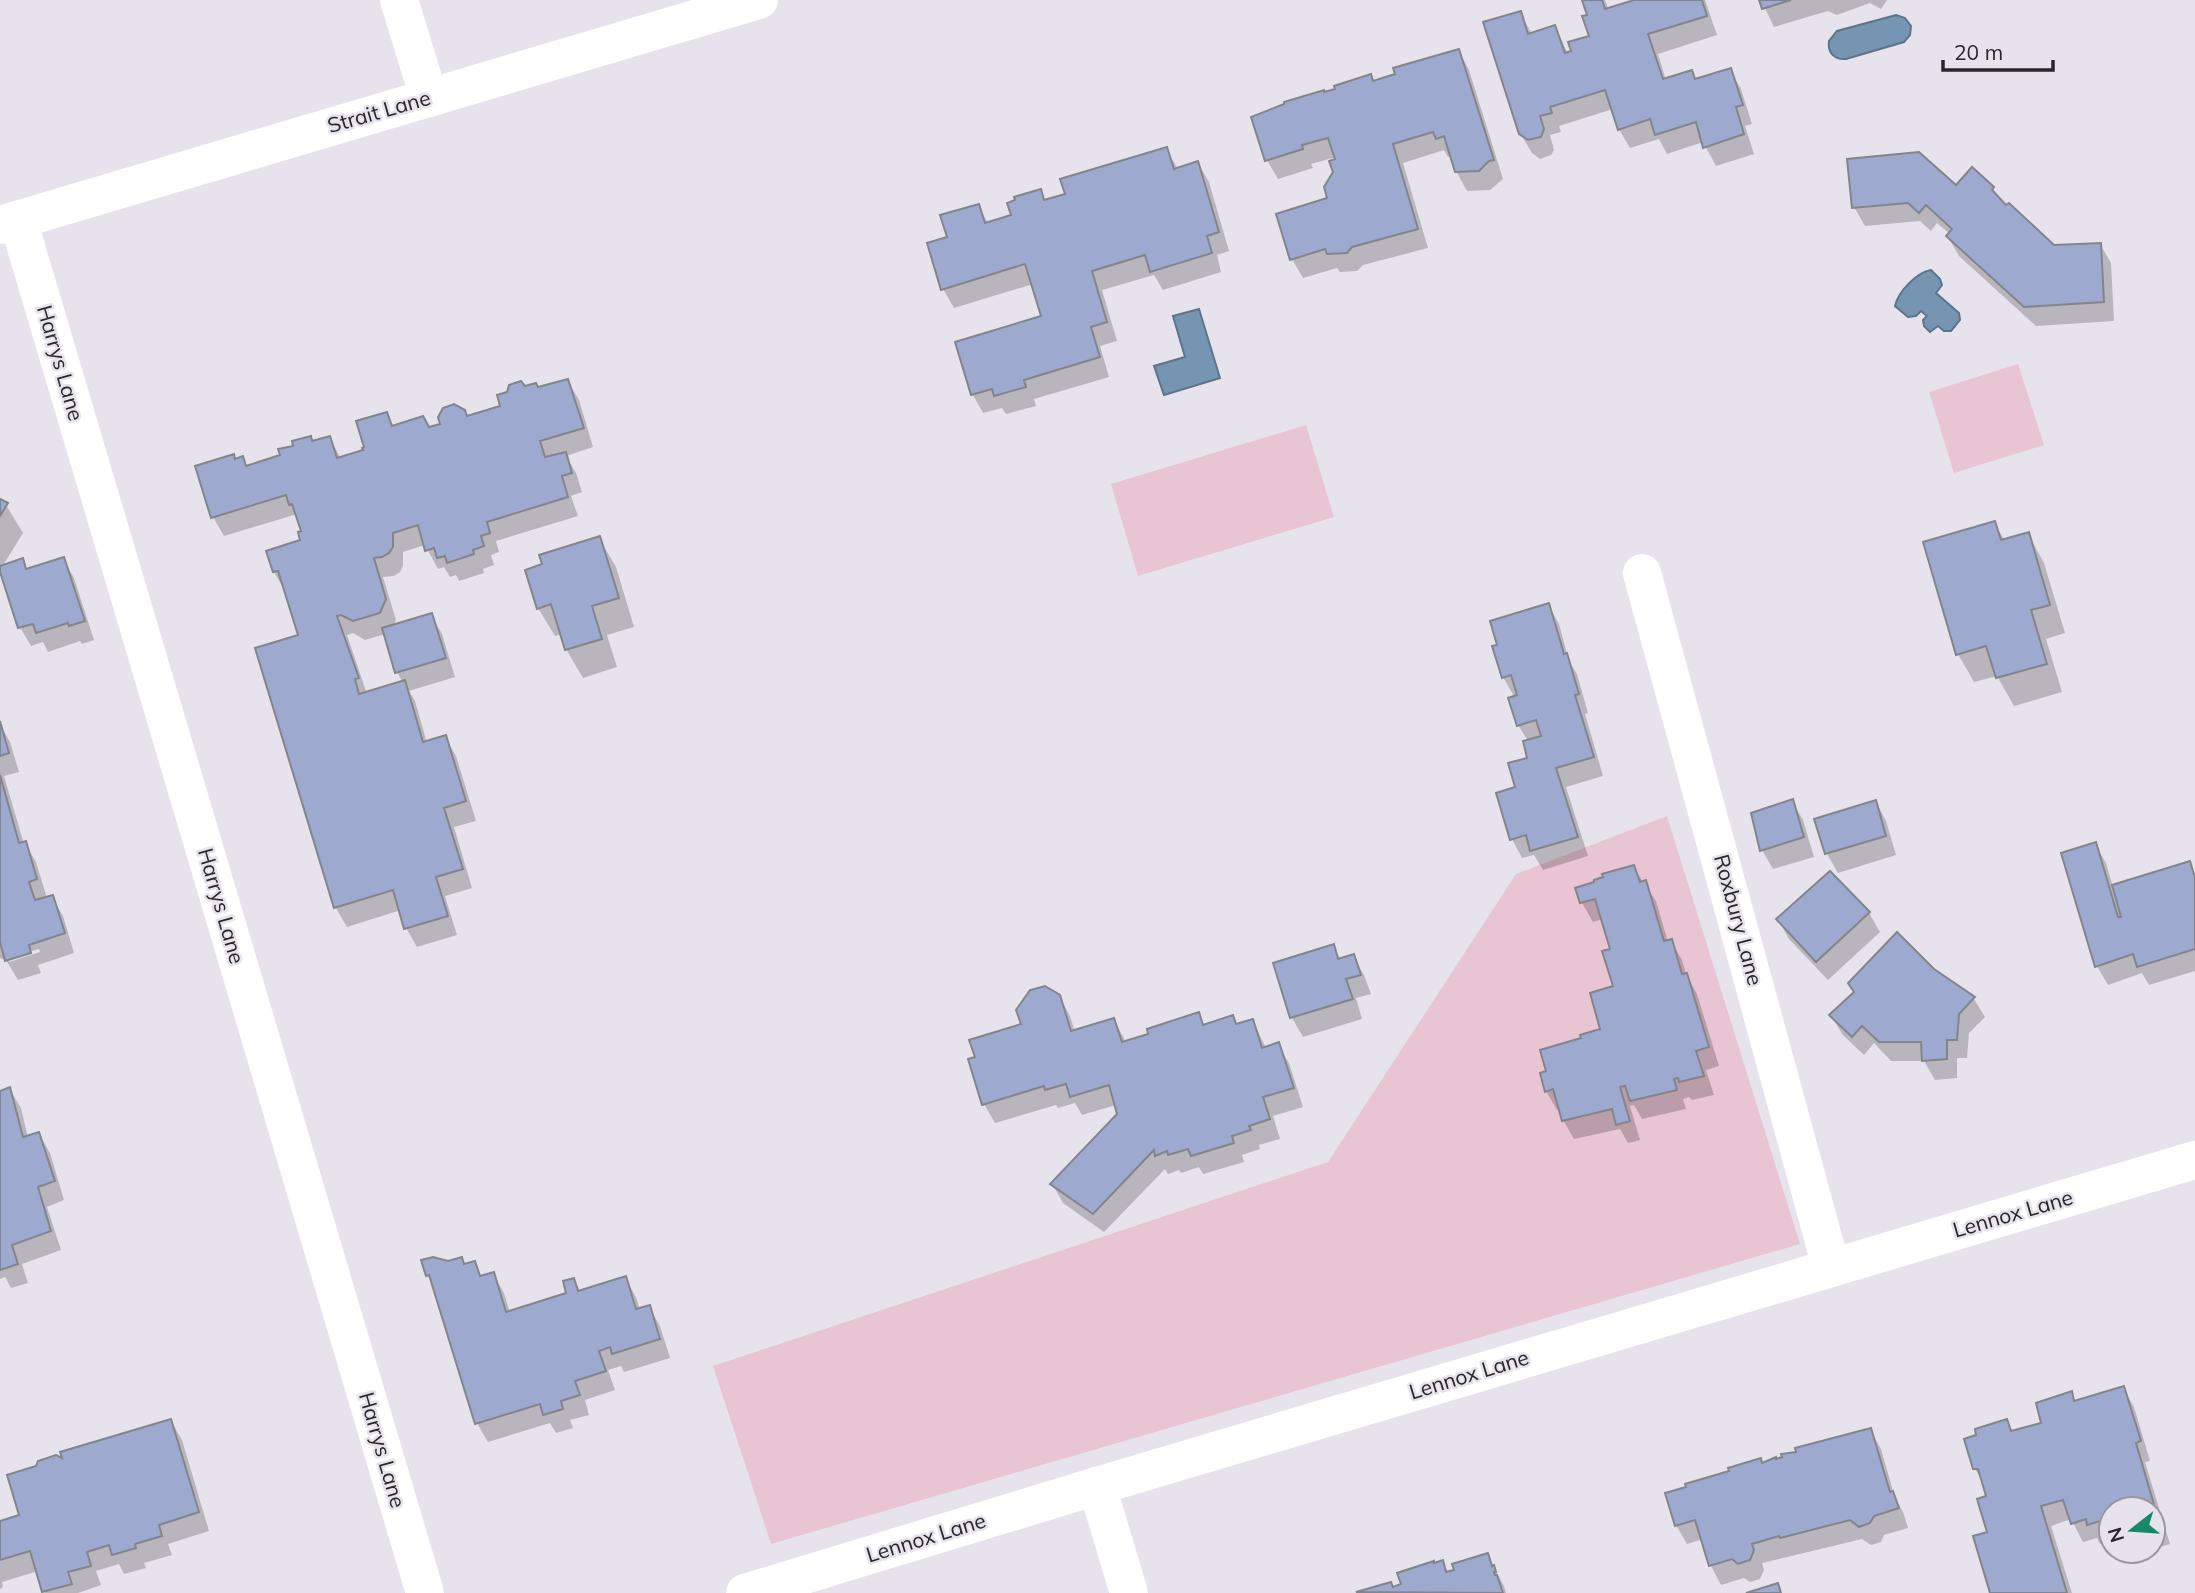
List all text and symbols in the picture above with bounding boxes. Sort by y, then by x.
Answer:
scale bar [1943,28,2053,72]
text: 20 m [1954,39,2003,65]
street label: Strait Lane [324,84,433,138]
street label: Harrys Lane [32,302,90,424]
street label: Harrys Lane [193,845,251,967]
street label: Roxbury Lane [1709,851,1769,988]
street label: Lennox Lane [1950,1184,2076,1243]
street label: Lennox Lane [1406,1344,1532,1405]
street label: Harrys Lane [354,1389,412,1511]
north arrow [2097,1495,2167,1565]
street label: Lennox Lane [863,1507,989,1568]
text: N [2102,1525,2129,1545]

